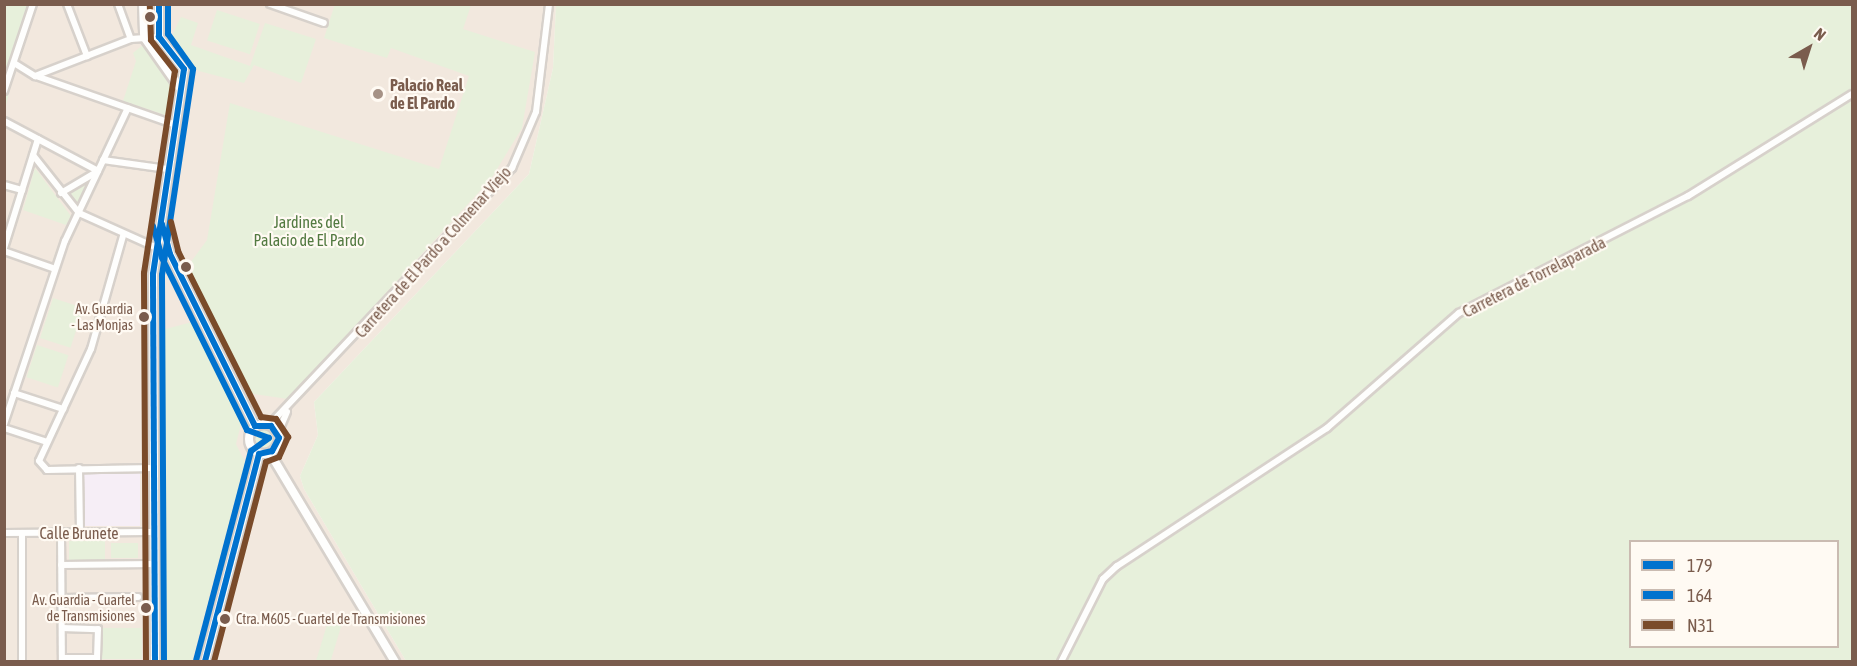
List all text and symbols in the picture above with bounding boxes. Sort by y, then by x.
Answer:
unlabelled marker [144,11,156,23]
north arrow [1779,18,1839,78]
text: N [1811,24,1830,44]
place label: Palacio Real de El Pardo [390,75,463,113]
marker: Palacio Real de El Pardo [371,87,385,101]
street label: Carretera de El Pardo a Colmenar Viejo [351,162,515,342]
park label: Jardines del Palacio de El Pardo [253,212,365,250]
street label: Carretera de Torrelaparada [1459,233,1609,321]
unlabelled marker [180,261,192,273]
place label: Av. Guardia - Las Monjas [71,301,133,334]
marker: Av. Guardia - Las Monjas [138,311,150,323]
street label: Calle Brunete [39,523,119,543]
legend [1629,540,1839,648]
text: 179 [1687,555,1712,576]
text: 164 [1687,585,1712,606]
place label: Av. Guardia - Cuartel de Transmisiones [32,592,135,624]
marker: Av. Guardia - Cuartel de Transmisiones [140,602,152,614]
place label: Ctra. M605 - Cuartel de Transmisiones [236,611,425,627]
marker: Ctra. M605 - Cuartel de Transmisiones [219,613,231,625]
text: N31 [1687,615,1715,636]

